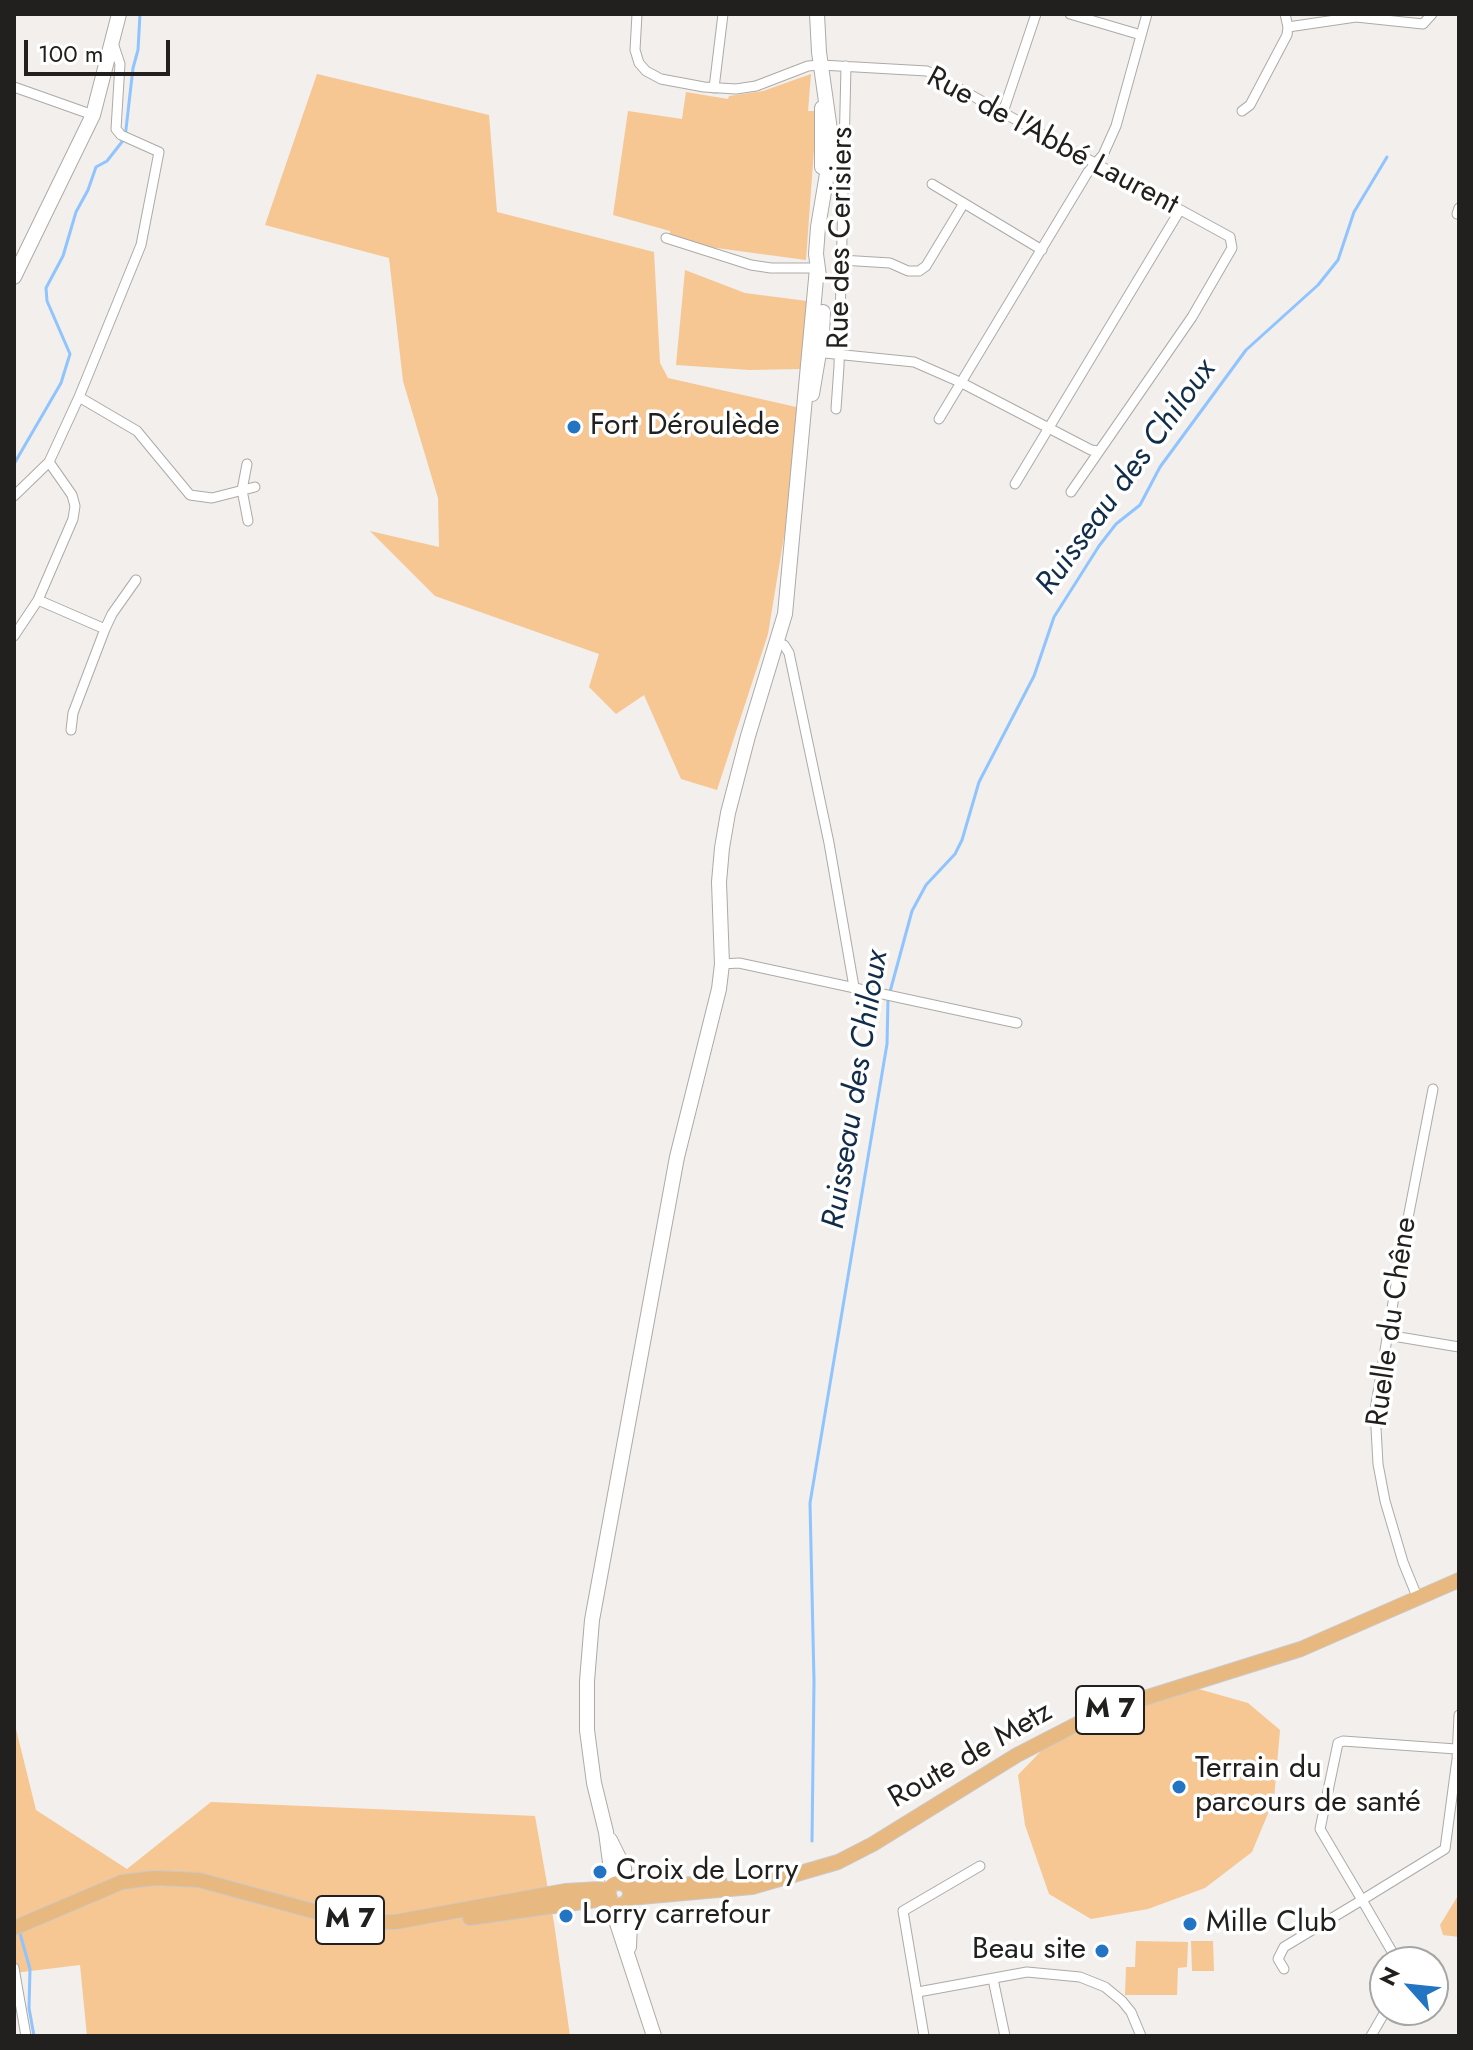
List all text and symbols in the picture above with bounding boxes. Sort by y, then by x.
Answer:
scale bar [28,24,174,74]
text: 100 m [38,36,104,71]
street label: Rue de l'Abbé Laurent [920,60,1184,224]
street label: Rue des Cerisiers [822,126,862,350]
water label: Ruisseau des Chiloux [1029,353,1225,603]
place label: Fort Déroulède [590,409,780,445]
marker: Fort Déroulède [565,418,583,436]
water label: Ruisseau des Chiloux [816,948,898,1232]
street label: Ruelle du Chêne [1360,1215,1426,1429]
road number: M 7 [1076,1686,1144,1734]
street label: Route de Metz [883,1695,1059,1817]
place label: Terrain du parcours de santé [1195,1752,1421,1822]
marker: Terrain du parcours de santé [1170,1778,1188,1796]
place label: Croix de Lorry [616,1854,798,1890]
marker: Croix de Lorry [591,1863,609,1881]
road number: M 7 [316,1896,384,1944]
place label: Lorry carrefour [582,1898,771,1934]
place label: Mille Club [1206,1906,1337,1942]
marker: Lorry carrefour [557,1907,575,1925]
marker: Mille Club [1181,1915,1199,1933]
place label: Beau site [972,1933,1086,1969]
marker: Beau site [1093,1942,1111,1960]
north arrow [1369,1946,1449,2026]
text: N [1371,1961,1408,1991]

